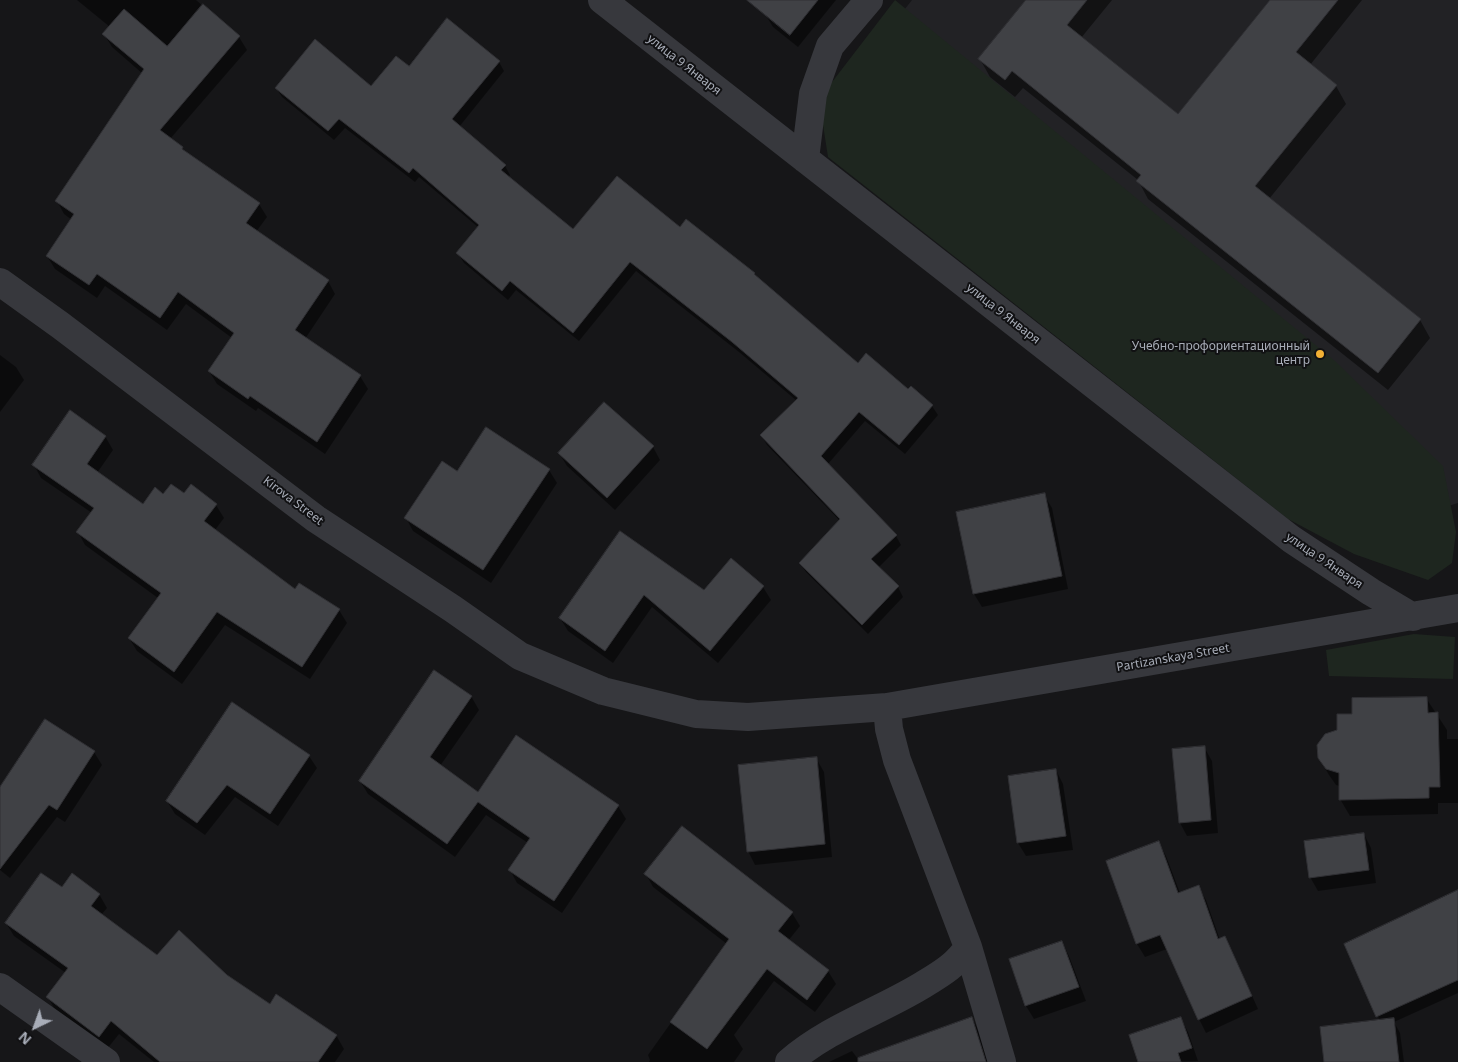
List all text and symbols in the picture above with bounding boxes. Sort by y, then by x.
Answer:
street label: улица 9 Января [644,32,724,98]
street label: улица 9 Января [963,281,1043,347]
place label: Учебно-профориентационный центр [1132,340,1310,368]
marker: Учебно-профориентационный центр [1314,348,1326,360]
street label: Kirova Street [260,474,326,528]
street label: улица 9 Января [1283,530,1365,592]
street label: Partizanskaya Street [1115,641,1231,675]
north arrow [10,1002,60,1052]
text: N [14,1028,35,1049]

